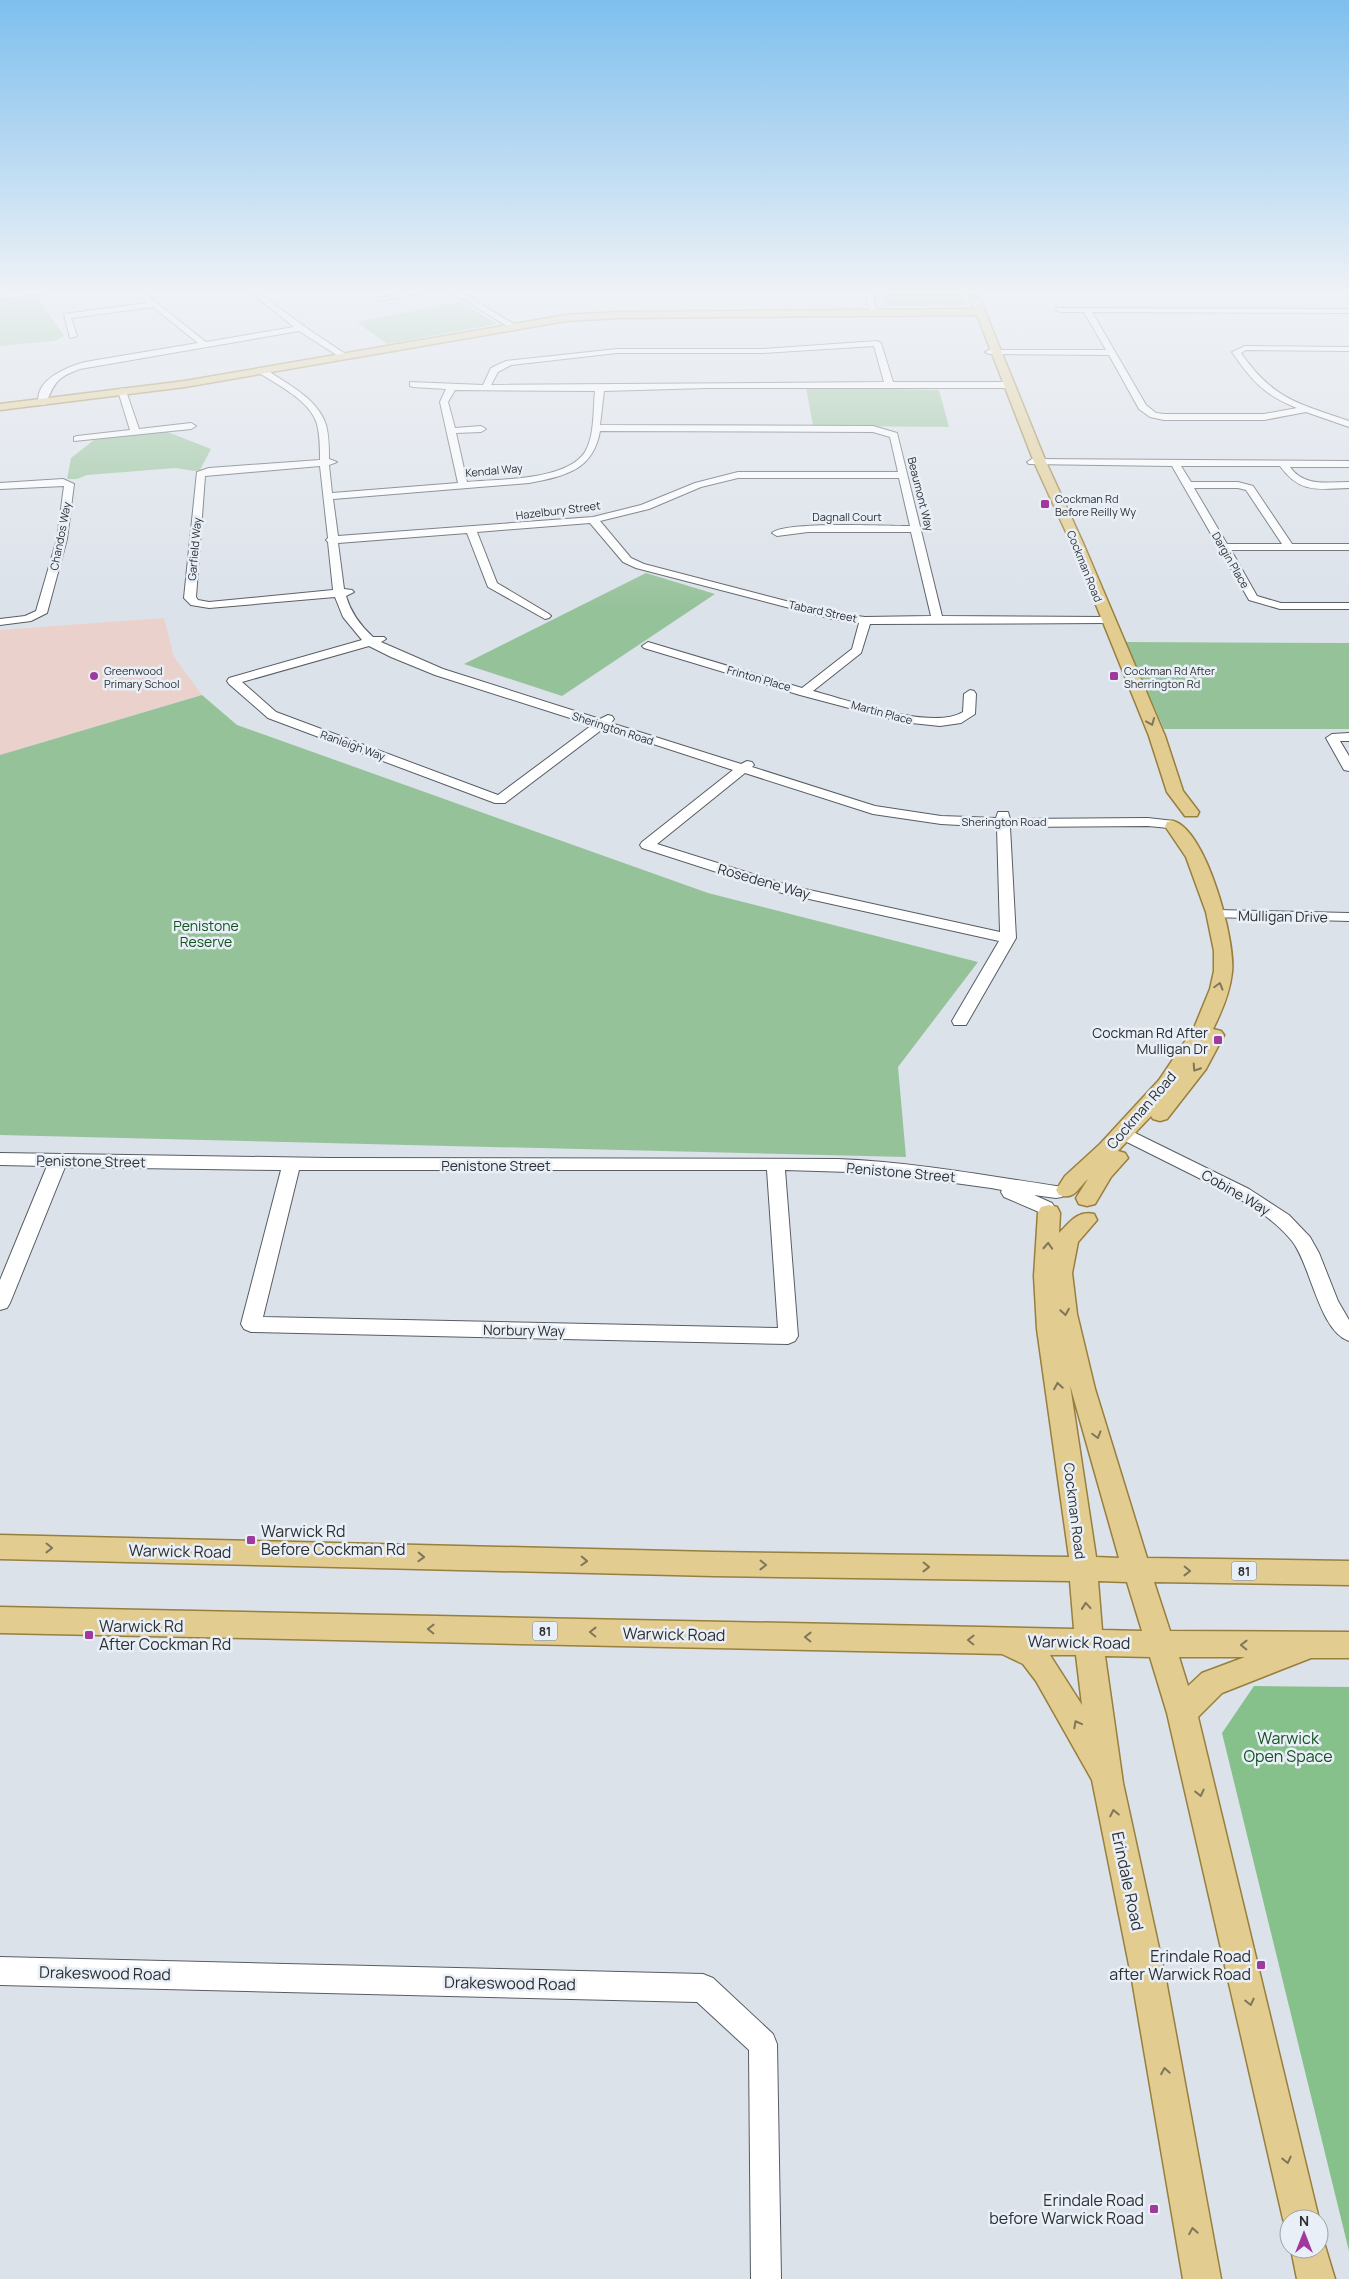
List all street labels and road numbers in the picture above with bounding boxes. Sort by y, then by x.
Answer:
street label: Beaumont Way [905,455,938,533]
street label: Kendal Way [465,460,524,480]
street label: Hazelbury Street [515,497,601,523]
street label: Chandos Way [46,500,74,571]
street label: Dagnall Court [812,509,882,524]
street label: Garfield Way [184,516,204,581]
street label: Cockman Road [1064,528,1106,604]
street label: Dargin Place [1209,529,1253,591]
street label: Tabard Street [787,596,859,626]
street label: Frinton Place [725,662,793,694]
street label: Martin Place [850,697,915,728]
street label: Sherington Road [570,708,656,748]
street label: Ranleigh Way [319,726,388,764]
street label: Sherington Road [962,814,1046,829]
street label: Rosedene Way [716,859,813,903]
street label: Mulligan Drive [1238,906,1328,926]
street label: Cockman Road [1102,1067,1180,1153]
street label: Penistone Street [36,1151,146,1171]
street label: Penistone Street [441,1156,551,1175]
street label: Penistone Street [846,1158,957,1186]
street label: Cobine Way [1198,1165,1274,1220]
street label: Norbury Way [483,1320,566,1340]
street label: Cockman Road [1060,1462,1090,1560]
street label: Warwick Road [128,1539,232,1563]
road number: 81 [1232,1562,1256,1580]
road number: 81 [532,1622,558,1640]
street label: Warwick Road [622,1622,726,1646]
street label: Warwick Road [1027,1630,1131,1654]
street label: Erindale Road [1107,1829,1149,1933]
street label: Drakeswood Road [39,1961,171,1985]
street label: Drakeswood Road [444,1971,576,1995]

